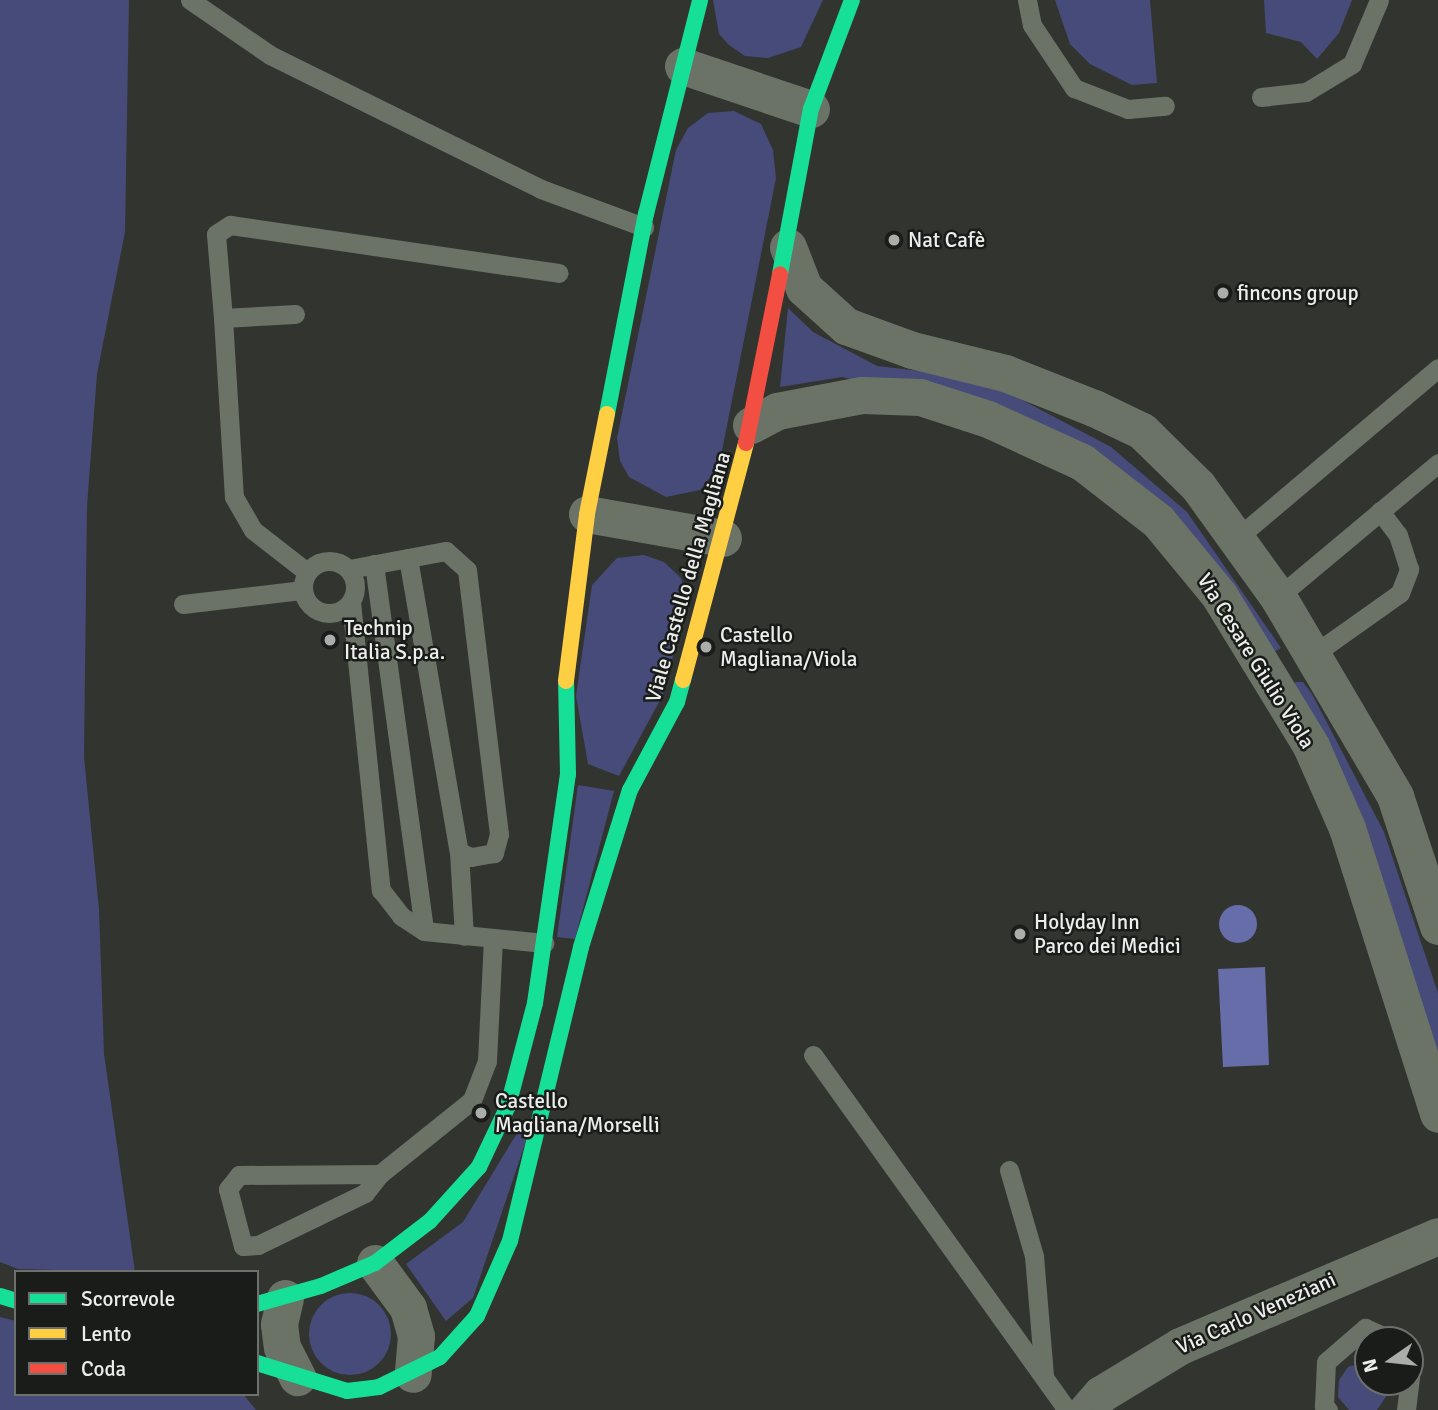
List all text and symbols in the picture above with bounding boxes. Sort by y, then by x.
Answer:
place label: Nat Cafè [908,227,985,253]
marker: Nat Cafè [886,232,902,248]
place label: fincons group [1237,280,1359,306]
marker: fincons group [1215,285,1231,301]
street label: Viale Castello della Magliana [640,449,736,705]
street label: Via Cesare Giulio Viola [1192,569,1320,753]
place label: Technip Italia S.p.a. [344,615,445,665]
place label: Castello Magliana/Viola [720,622,857,672]
marker: Technip Italia S.p.a. [322,632,338,648]
marker: Castello Magliana/Viola [698,639,714,655]
place label: Holyday Inn Parco dei Medici [1034,909,1181,959]
marker: Holyday Inn Parco dei Medici [1012,926,1028,942]
place label: Castello Magliana/Morselli [495,1088,660,1138]
marker: Castello Magliana/Morselli [473,1105,489,1121]
street label: Via Carlo Veneziani [1172,1267,1340,1359]
legend [14,1270,259,1396]
text: Scorrevole [81,1286,175,1312]
text: Lento [81,1321,131,1347]
north arrow [1354,1326,1424,1396]
text: Coda [81,1356,126,1382]
text: N [1357,1356,1384,1375]

